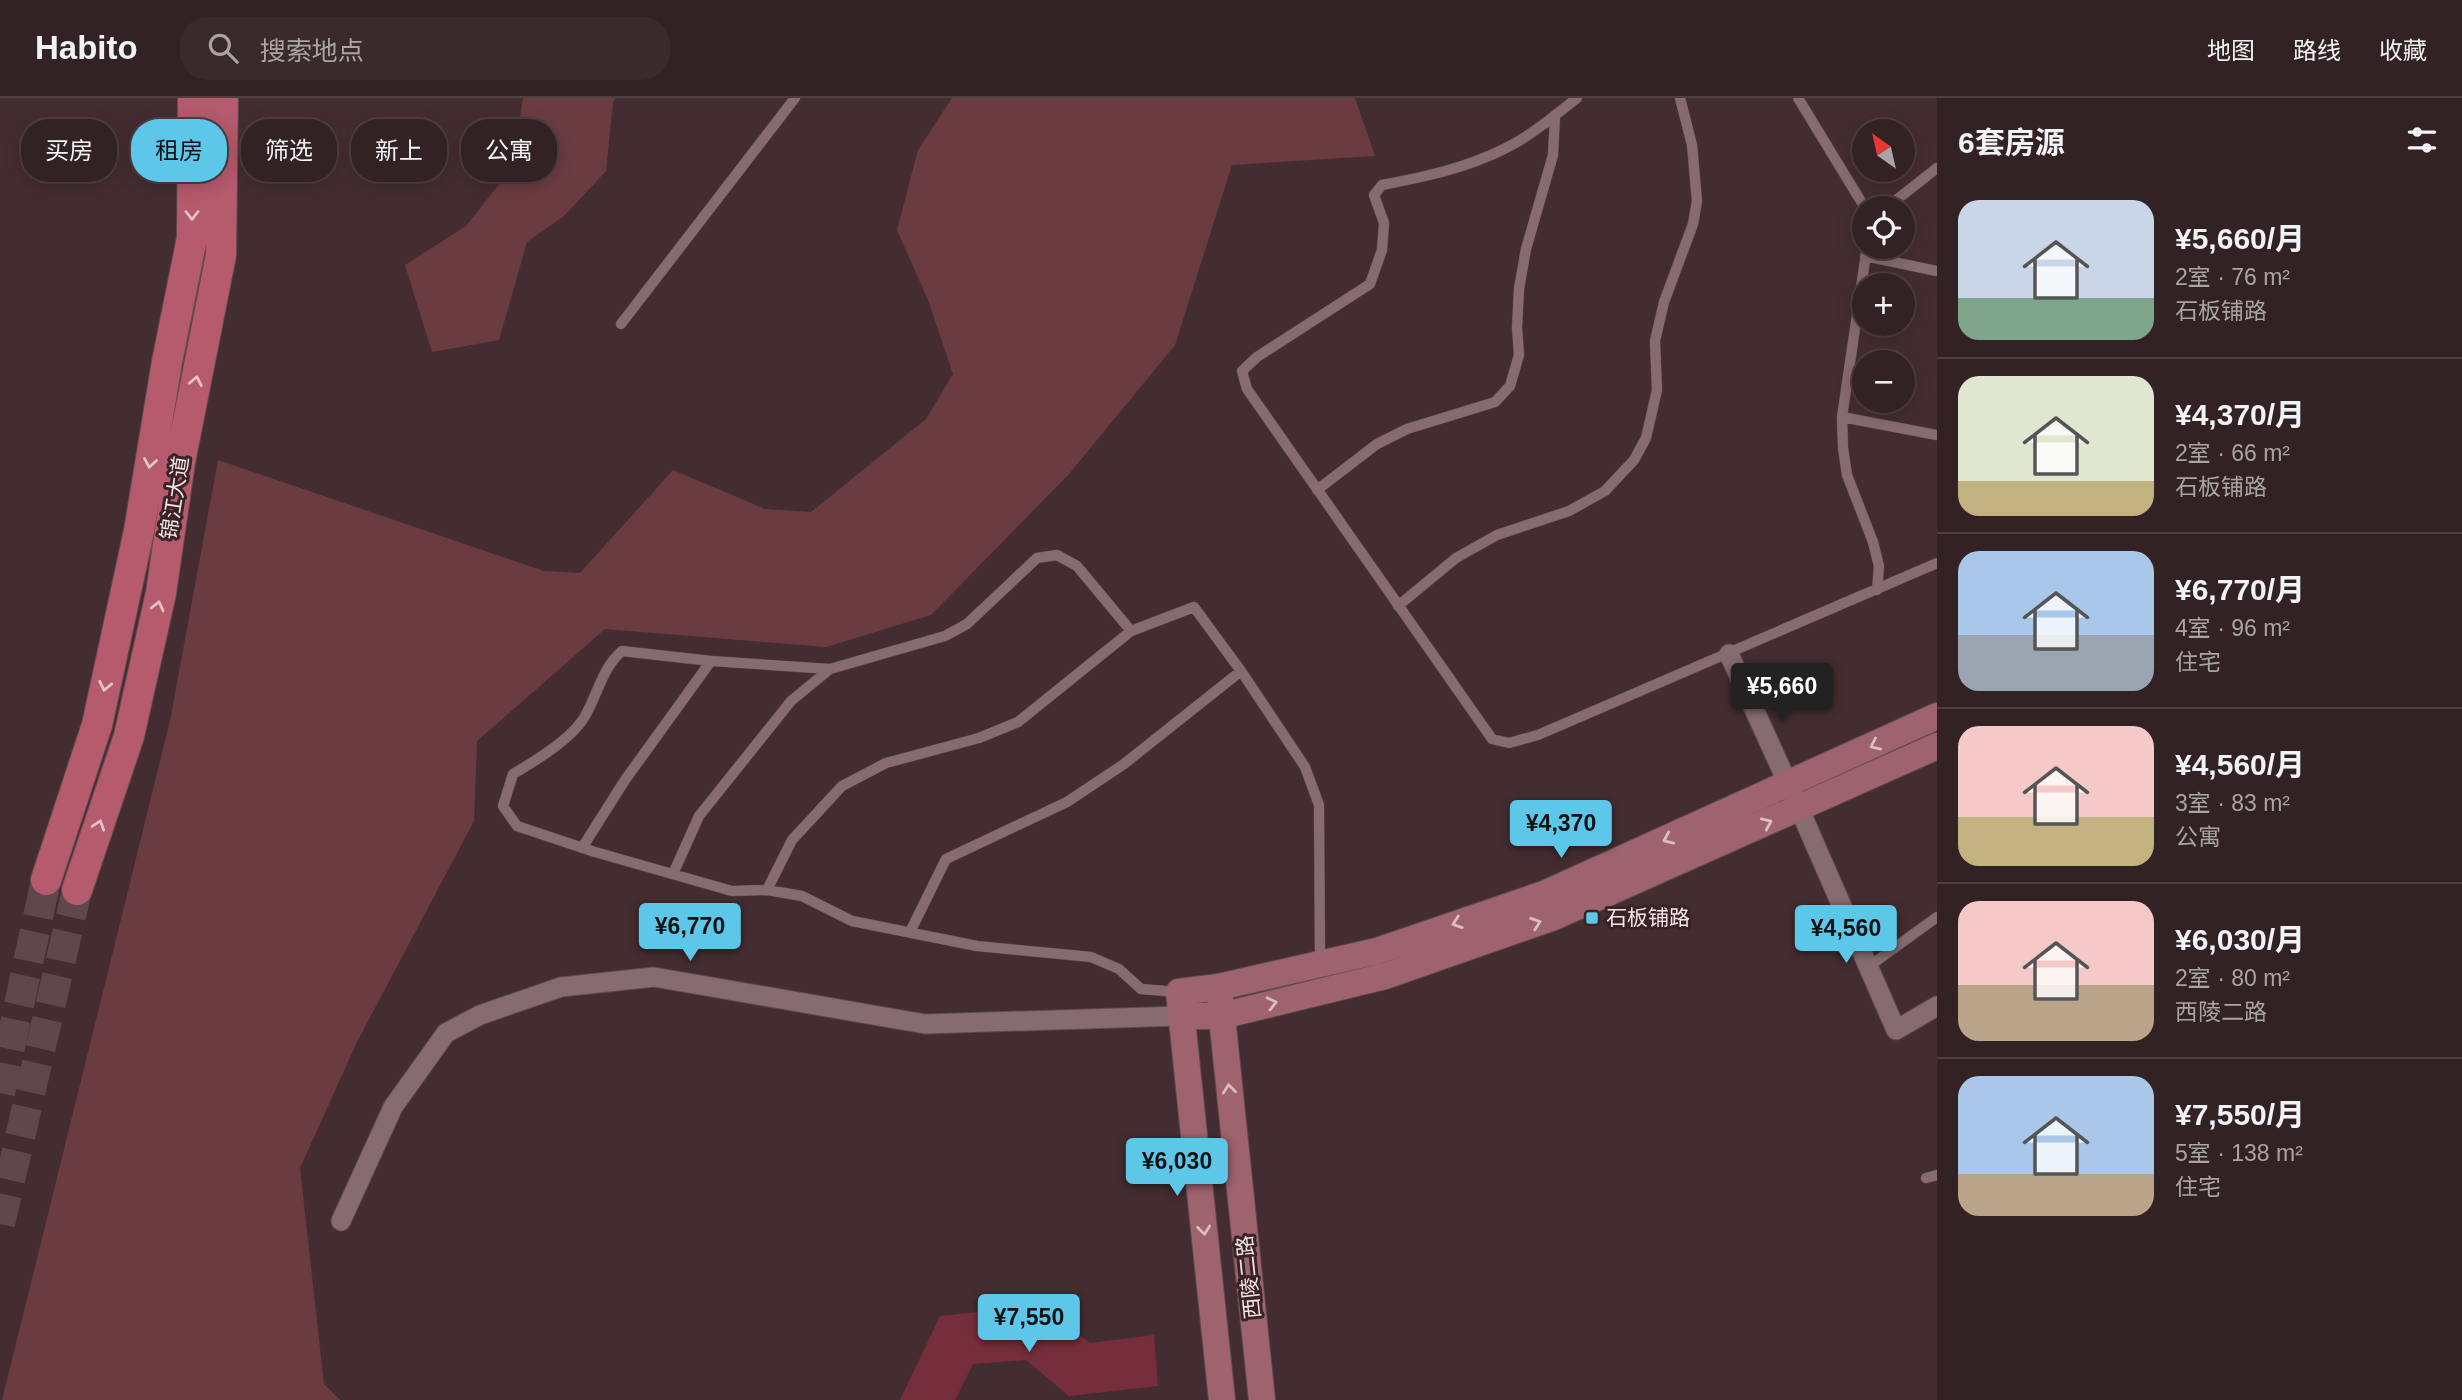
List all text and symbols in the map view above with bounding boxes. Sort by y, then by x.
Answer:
search box [180,17,670,80]
text: Habito [35,29,138,66]
icon: search [204,29,242,67]
text: 搜索地点 [260,36,364,66]
text: 地图 [2207,37,2255,64]
text: 路线 [2293,37,2341,64]
text: 收藏 [2379,37,2427,64]
chip: 买房 [21,119,117,182]
chip: 租房 [131,119,227,182]
chip: 筛选 [241,119,337,182]
chip: 新上 [351,119,447,182]
chip: 公寓 [461,119,557,182]
north arrow [1852,119,1914,182]
map controls [1852,119,1915,413]
icon: filters [2403,121,2441,159]
text: 6套房源 [1958,126,2065,159]
button: locate [1852,196,1915,259]
one-way arrow [184,210,200,221]
text: ¥5,660/月 [2175,222,2305,255]
icon: home [2014,228,2098,312]
text: 2室 · 76 m² [2175,264,2290,290]
button: + [1852,273,1915,336]
text: 石板铺路 [2175,298,2267,324]
button: − [1852,350,1915,413]
one-way arrow [188,376,203,387]
text: ¥4,370/月 [2175,398,2305,431]
icon: home [2014,404,2098,488]
text: 2室 · 66 m² [2175,440,2290,466]
street label: 锦江大道 [157,455,192,541]
one-way arrow [143,457,158,469]
text: 石板铺路 [2175,474,2267,500]
text: ¥6,770/月 [2175,573,2305,606]
icon: home [2014,579,2098,663]
one-way arrow [150,600,164,612]
text: 4室 · 96 m² [2175,615,2290,641]
text: 住宅 [2175,649,2221,675]
pin: ¥5,660 [1725,664,1839,723]
text: ¥5,660 [1747,673,1817,699]
one-way arrow [99,680,114,692]
one-way arrow [1870,737,1882,751]
text: ¥4,560/月 [2175,748,2305,781]
icon: home [2014,754,2098,838]
text: 3室 · 83 m² [2175,790,2290,816]
pin: ¥4,370 [1504,800,1618,860]
text: ¥4,370 [1526,810,1596,836]
one-way arrow [1760,817,1772,831]
one-way arrow [91,820,105,832]
text: 公寓 [2175,824,2221,850]
one-way arrow [1663,831,1675,845]
pin: ¥6,770 [633,904,747,963]
place label: 石板铺路 [1606,906,1690,929]
pin: ¥4,560 [1789,906,1903,965]
marker: 石板铺路 [1584,910,1600,926]
text: ¥6,770 [655,913,725,939]
one-way arrow [1451,915,1464,929]
text: ¥4,560 [1811,915,1881,941]
one-way arrow [1529,917,1541,931]
text: ¥6,030/月 [2175,923,2305,956]
icon: home [2014,929,2098,1013]
text: 2室 · 80 m² [2175,965,2290,991]
one-way arrow [1266,997,1278,1011]
text: 西陵二路 [2175,999,2267,1025]
one-way arrow [1221,1083,1236,1094]
text: ¥7,550/月 [2175,1098,2305,1131]
icon: home [2014,1104,2098,1188]
pin: ¥6,030 [1120,1138,1234,1198]
text: 5室 · 138 m² [2175,1140,2303,1166]
text: ¥6,030 [1142,1148,1212,1174]
text: 住宅 [2175,1174,2221,1200]
one-way arrow [1196,1225,1211,1236]
street label: 西陵二路 [1233,1234,1264,1320]
pin: ¥7,550 [972,1294,1086,1354]
text: ¥7,550 [994,1304,1064,1330]

